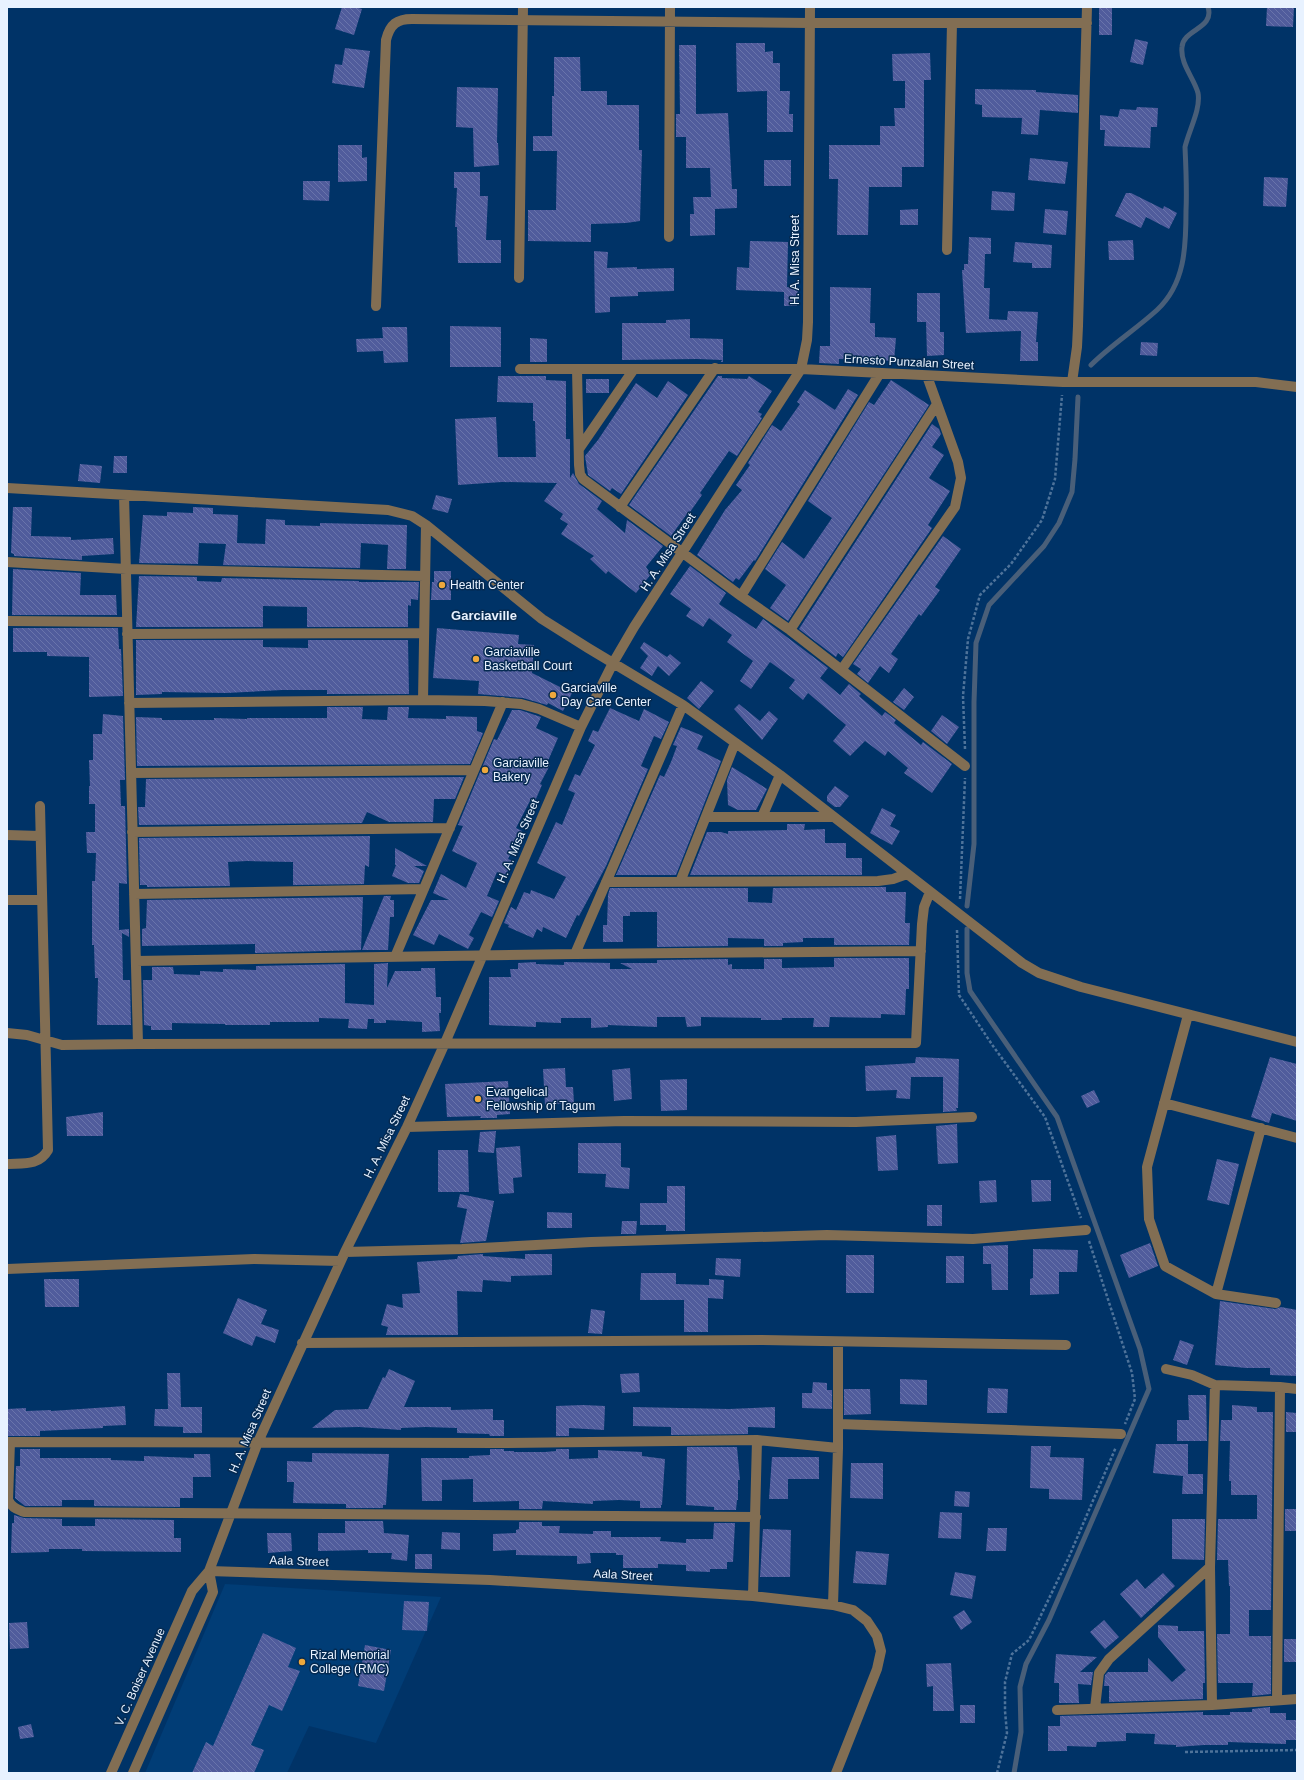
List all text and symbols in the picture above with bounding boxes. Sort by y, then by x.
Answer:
street label: H. A. Misa Street [788,214,802,305]
street label: Ernesto Punzalan Street [844,352,975,372]
street label: H. A. Misa Street [638,510,699,594]
place label: Health Center [450,578,524,592]
marker: Health Center [437,580,447,590]
district label: Garciaville [451,608,517,623]
place label: Garciaville Basketball Court [484,645,573,673]
marker: Garciaville Basketball Court [471,654,481,664]
place label: Garciaville Day Care Center [561,681,651,709]
marker: Garciaville Day Care Center [548,690,558,700]
place label: Garciaville Bakery [493,756,549,784]
marker: Garciaville Bakery [480,765,490,775]
street label: H. A. Misa Street [494,796,542,885]
place label: Evangelical Fellowship of Tagum [486,1085,595,1113]
street label: H. A. Misa Street [361,1093,413,1181]
marker: Evangelical Fellowship of Tagum [473,1094,483,1104]
street label: H. A. Misa Street [226,1386,274,1475]
street label: Aala Street [269,1553,330,1569]
street label: Aala Street [593,1566,654,1584]
street label: V. C. Boiser Avenue [112,1625,168,1728]
place label: Rizal Memorial College (RMC) [310,1648,389,1676]
marker: Rizal Memorial College (RMC) [297,1657,307,1667]

